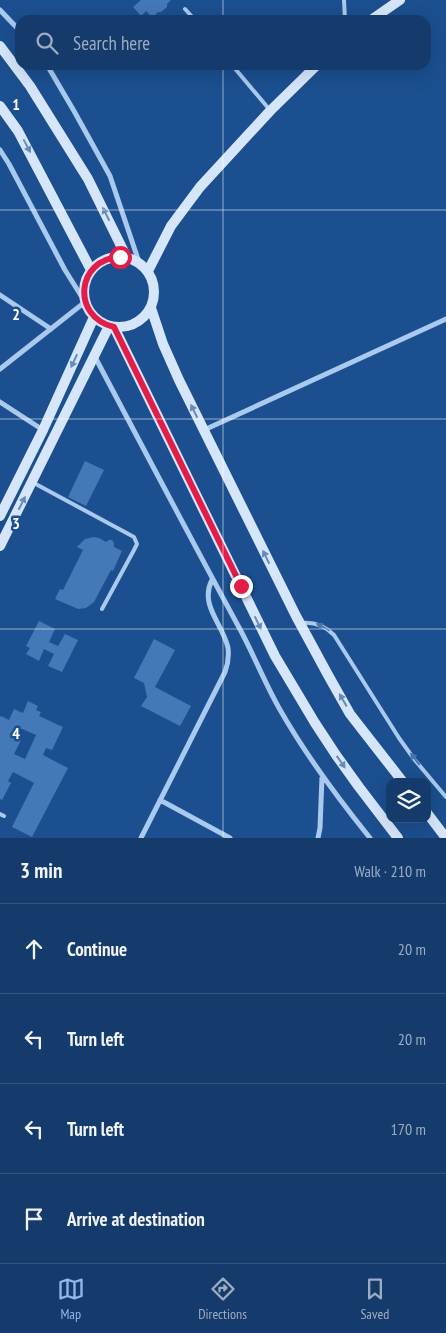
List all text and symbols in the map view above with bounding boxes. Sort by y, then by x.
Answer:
search box [15,15,431,70]
icon: search [33,29,61,57]
text: Search here [73,31,150,55]
text: 1 [12,94,20,114]
one-way arrow [22,140,31,153]
one-way arrow [102,206,110,221]
route start [109,246,132,269]
text: 2 [12,304,20,324]
one-way arrow [69,354,77,368]
one-way arrow [190,404,198,419]
one-way arrow [18,495,26,510]
text: 3 [12,513,20,533]
one-way arrow [262,550,270,564]
route end [230,575,253,598]
one-way arrow [254,615,262,630]
one-way arrow [315,623,330,631]
one-way arrow [338,694,347,707]
text: 4 [12,723,20,743]
one-way arrow [409,753,420,766]
one-way arrow [336,755,346,769]
map controls [386,778,431,823]
button: layers [386,778,431,823]
text: 3 min [20,857,62,884]
text: Walk · 210 m [354,861,426,881]
icon: ahead [20,935,48,963]
text: Continue [67,937,127,961]
text: 20 m [398,939,426,959]
icon: left [20,1025,48,1053]
text: Turn left [67,1027,124,1051]
text: 20 m [398,1029,426,1049]
icon: left [20,1115,48,1143]
text: Turn left [67,1117,124,1141]
text: 170 m [391,1119,426,1139]
icon: arrive [20,1205,48,1233]
text: Arrive at destination [67,1207,205,1231]
tab: Map [57,1275,85,1323]
tab: Directions [198,1275,247,1323]
tab: Saved [360,1275,389,1323]

